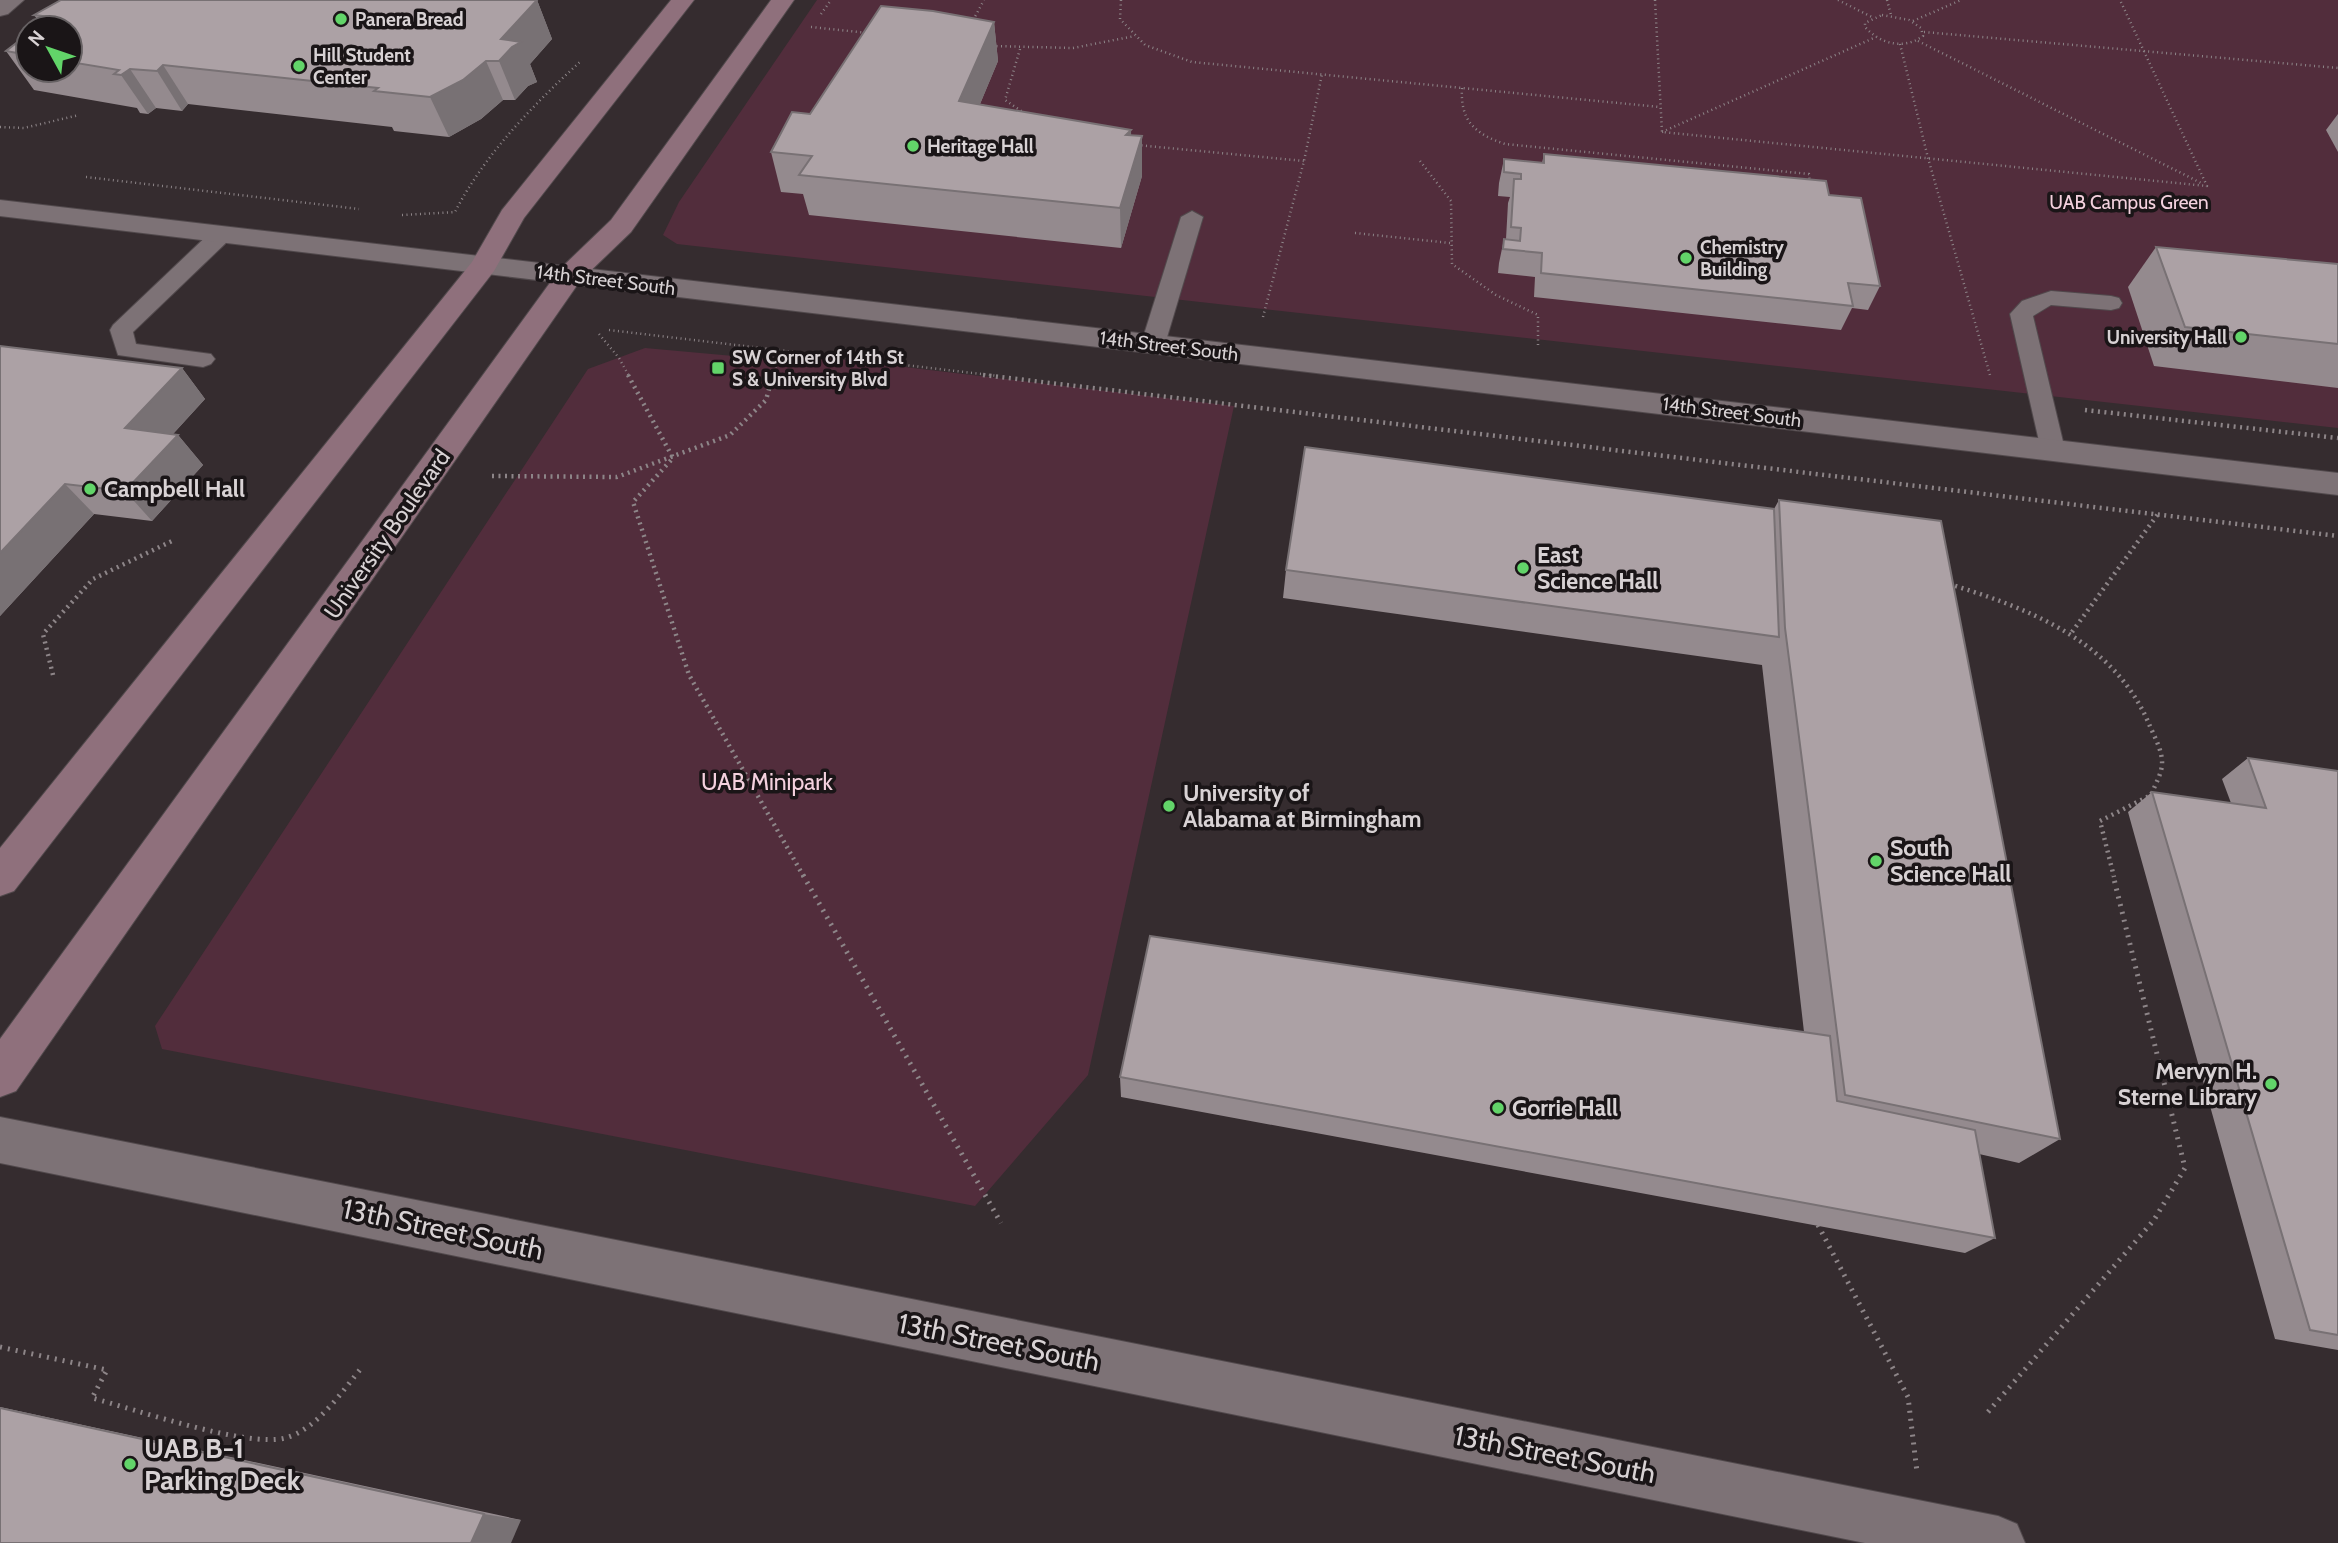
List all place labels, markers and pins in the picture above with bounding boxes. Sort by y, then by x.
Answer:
place label: Panera Bread [355,8,464,31]
marker: Panera Bread [333,11,349,27]
place label: Hill Student Center [313,44,411,89]
marker: Hill Student Center [291,58,307,74]
place label: Heritage Hall [927,135,1034,158]
marker: Heritage Hall [905,138,921,154]
place label: Chemistry Building [1700,236,1785,281]
marker: Chemistry Building [1678,250,1694,266]
place label: University Hall [2107,326,2227,349]
marker: University Hall [2233,329,2249,345]
place label: SW Corner of 14th St S & University Blvd [732,346,904,391]
marker: SW Corner of 14th St S & University Blvd [710,360,726,376]
place label: Campbell Hall [104,475,245,503]
marker: Campbell Hall [82,481,98,497]
place label: East Science Hall [1537,541,1658,595]
marker: East Science Hall [1515,560,1531,576]
place label: University of Alabama at Birmingham [1183,779,1421,833]
marker: University of Alabama at Birmingham [1161,798,1177,814]
place label: South Science Hall [1890,834,2011,888]
marker: South Science Hall [1868,853,1884,869]
place label: Mervyn H. Sterne Library [2118,1057,2258,1111]
marker: Mervyn H. Sterne Library [2263,1076,2279,1092]
place label: Gorrie Hall [1512,1094,1618,1122]
marker: Gorrie Hall [1490,1100,1506,1116]
place label: UAB B-1 Parking Deck [144,1431,301,1497]
marker: UAB B-1 Parking Deck [122,1456,138,1472]

